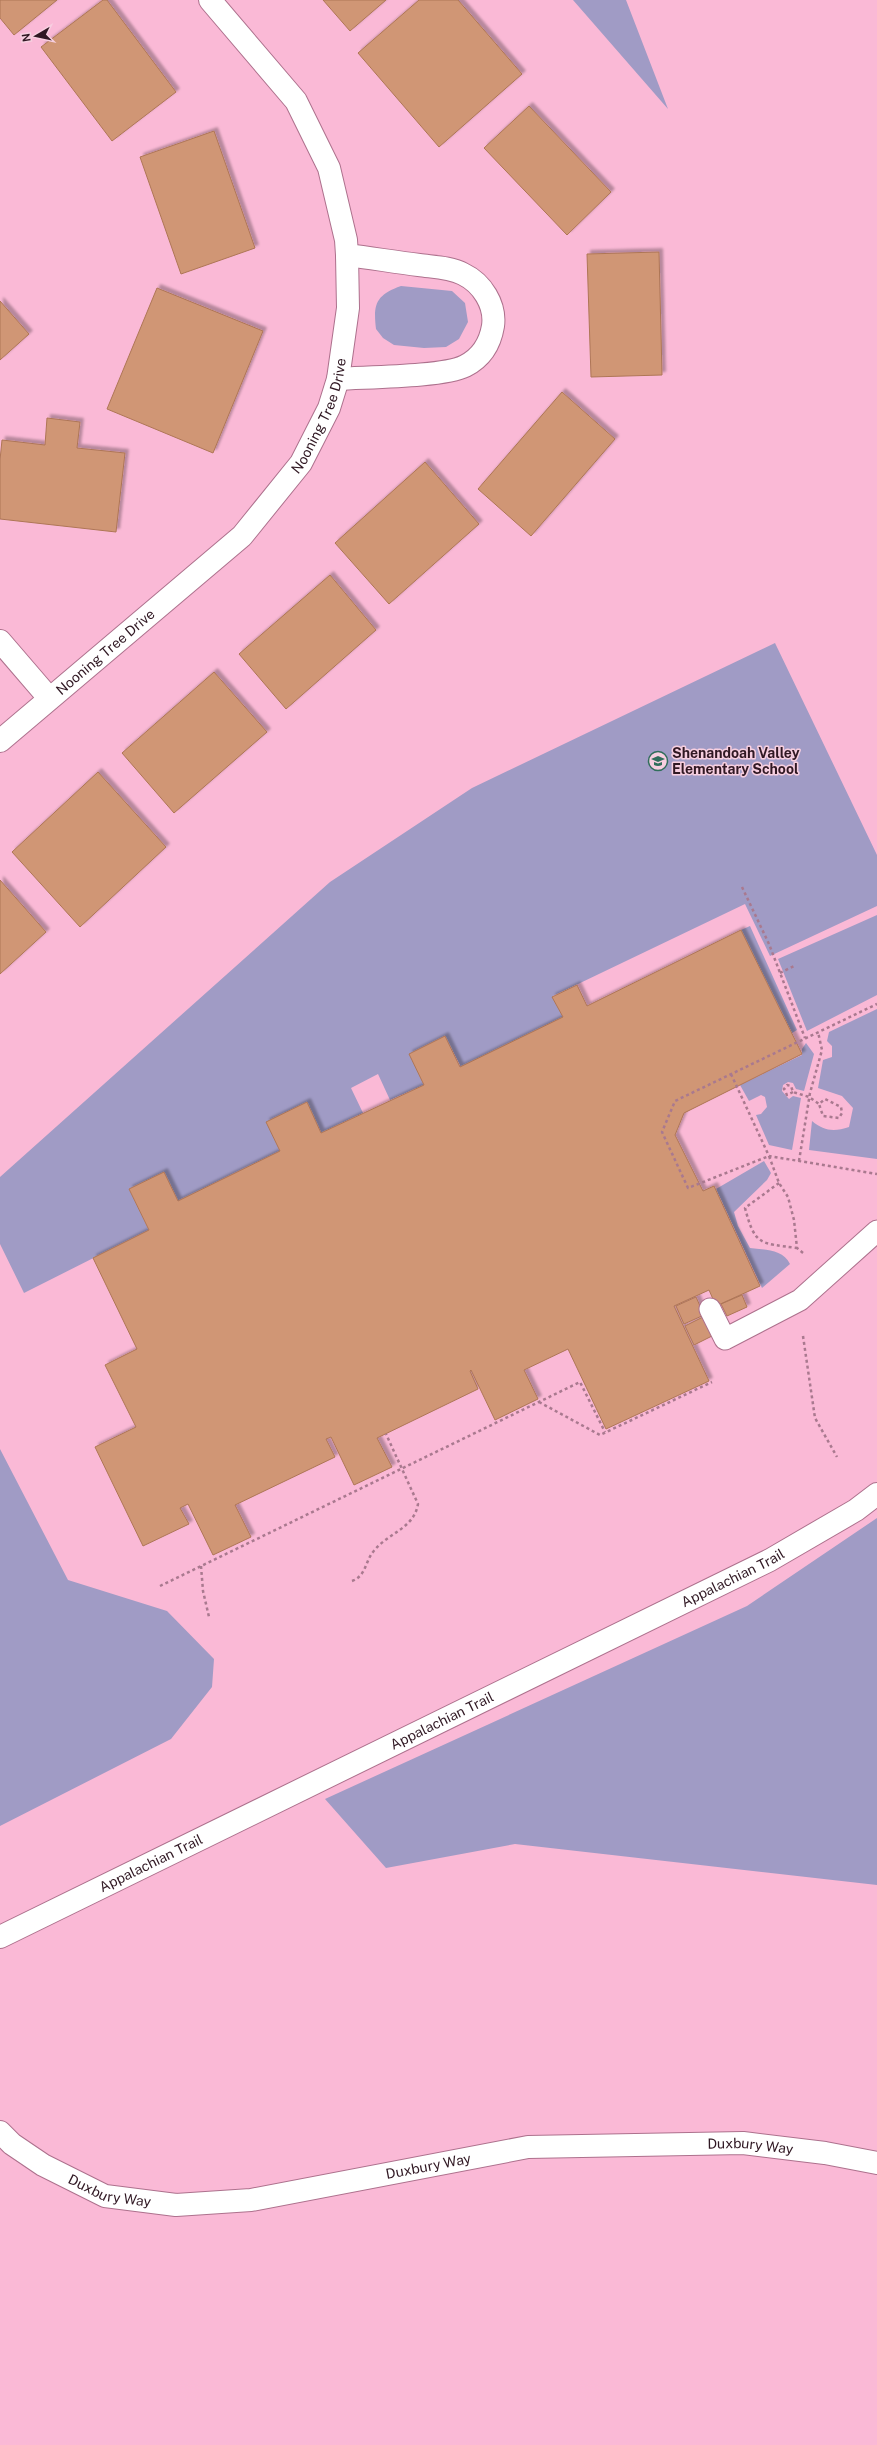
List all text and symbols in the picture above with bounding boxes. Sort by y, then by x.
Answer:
north arrow [16,16,56,56]
text: N [20,32,33,43]
street label: Nooning Tree Drive [288,357,349,477]
street label: Nooning Tree Drive [53,606,158,698]
place label: Shenandoah Valley Elementary School [672,745,800,777]
school or university icon: Shenandoah Valley Elementary School [647,750,669,772]
street label: Appalachian Trail [679,1545,787,1610]
street label: Appalachian Trail [388,1689,496,1753]
street label: Appalachian Trail [97,1831,205,1895]
street label: Duxbury Way [707,2135,795,2157]
street label: Duxbury Way [384,2150,473,2182]
street label: Duxbury Way [66,2171,153,2210]

